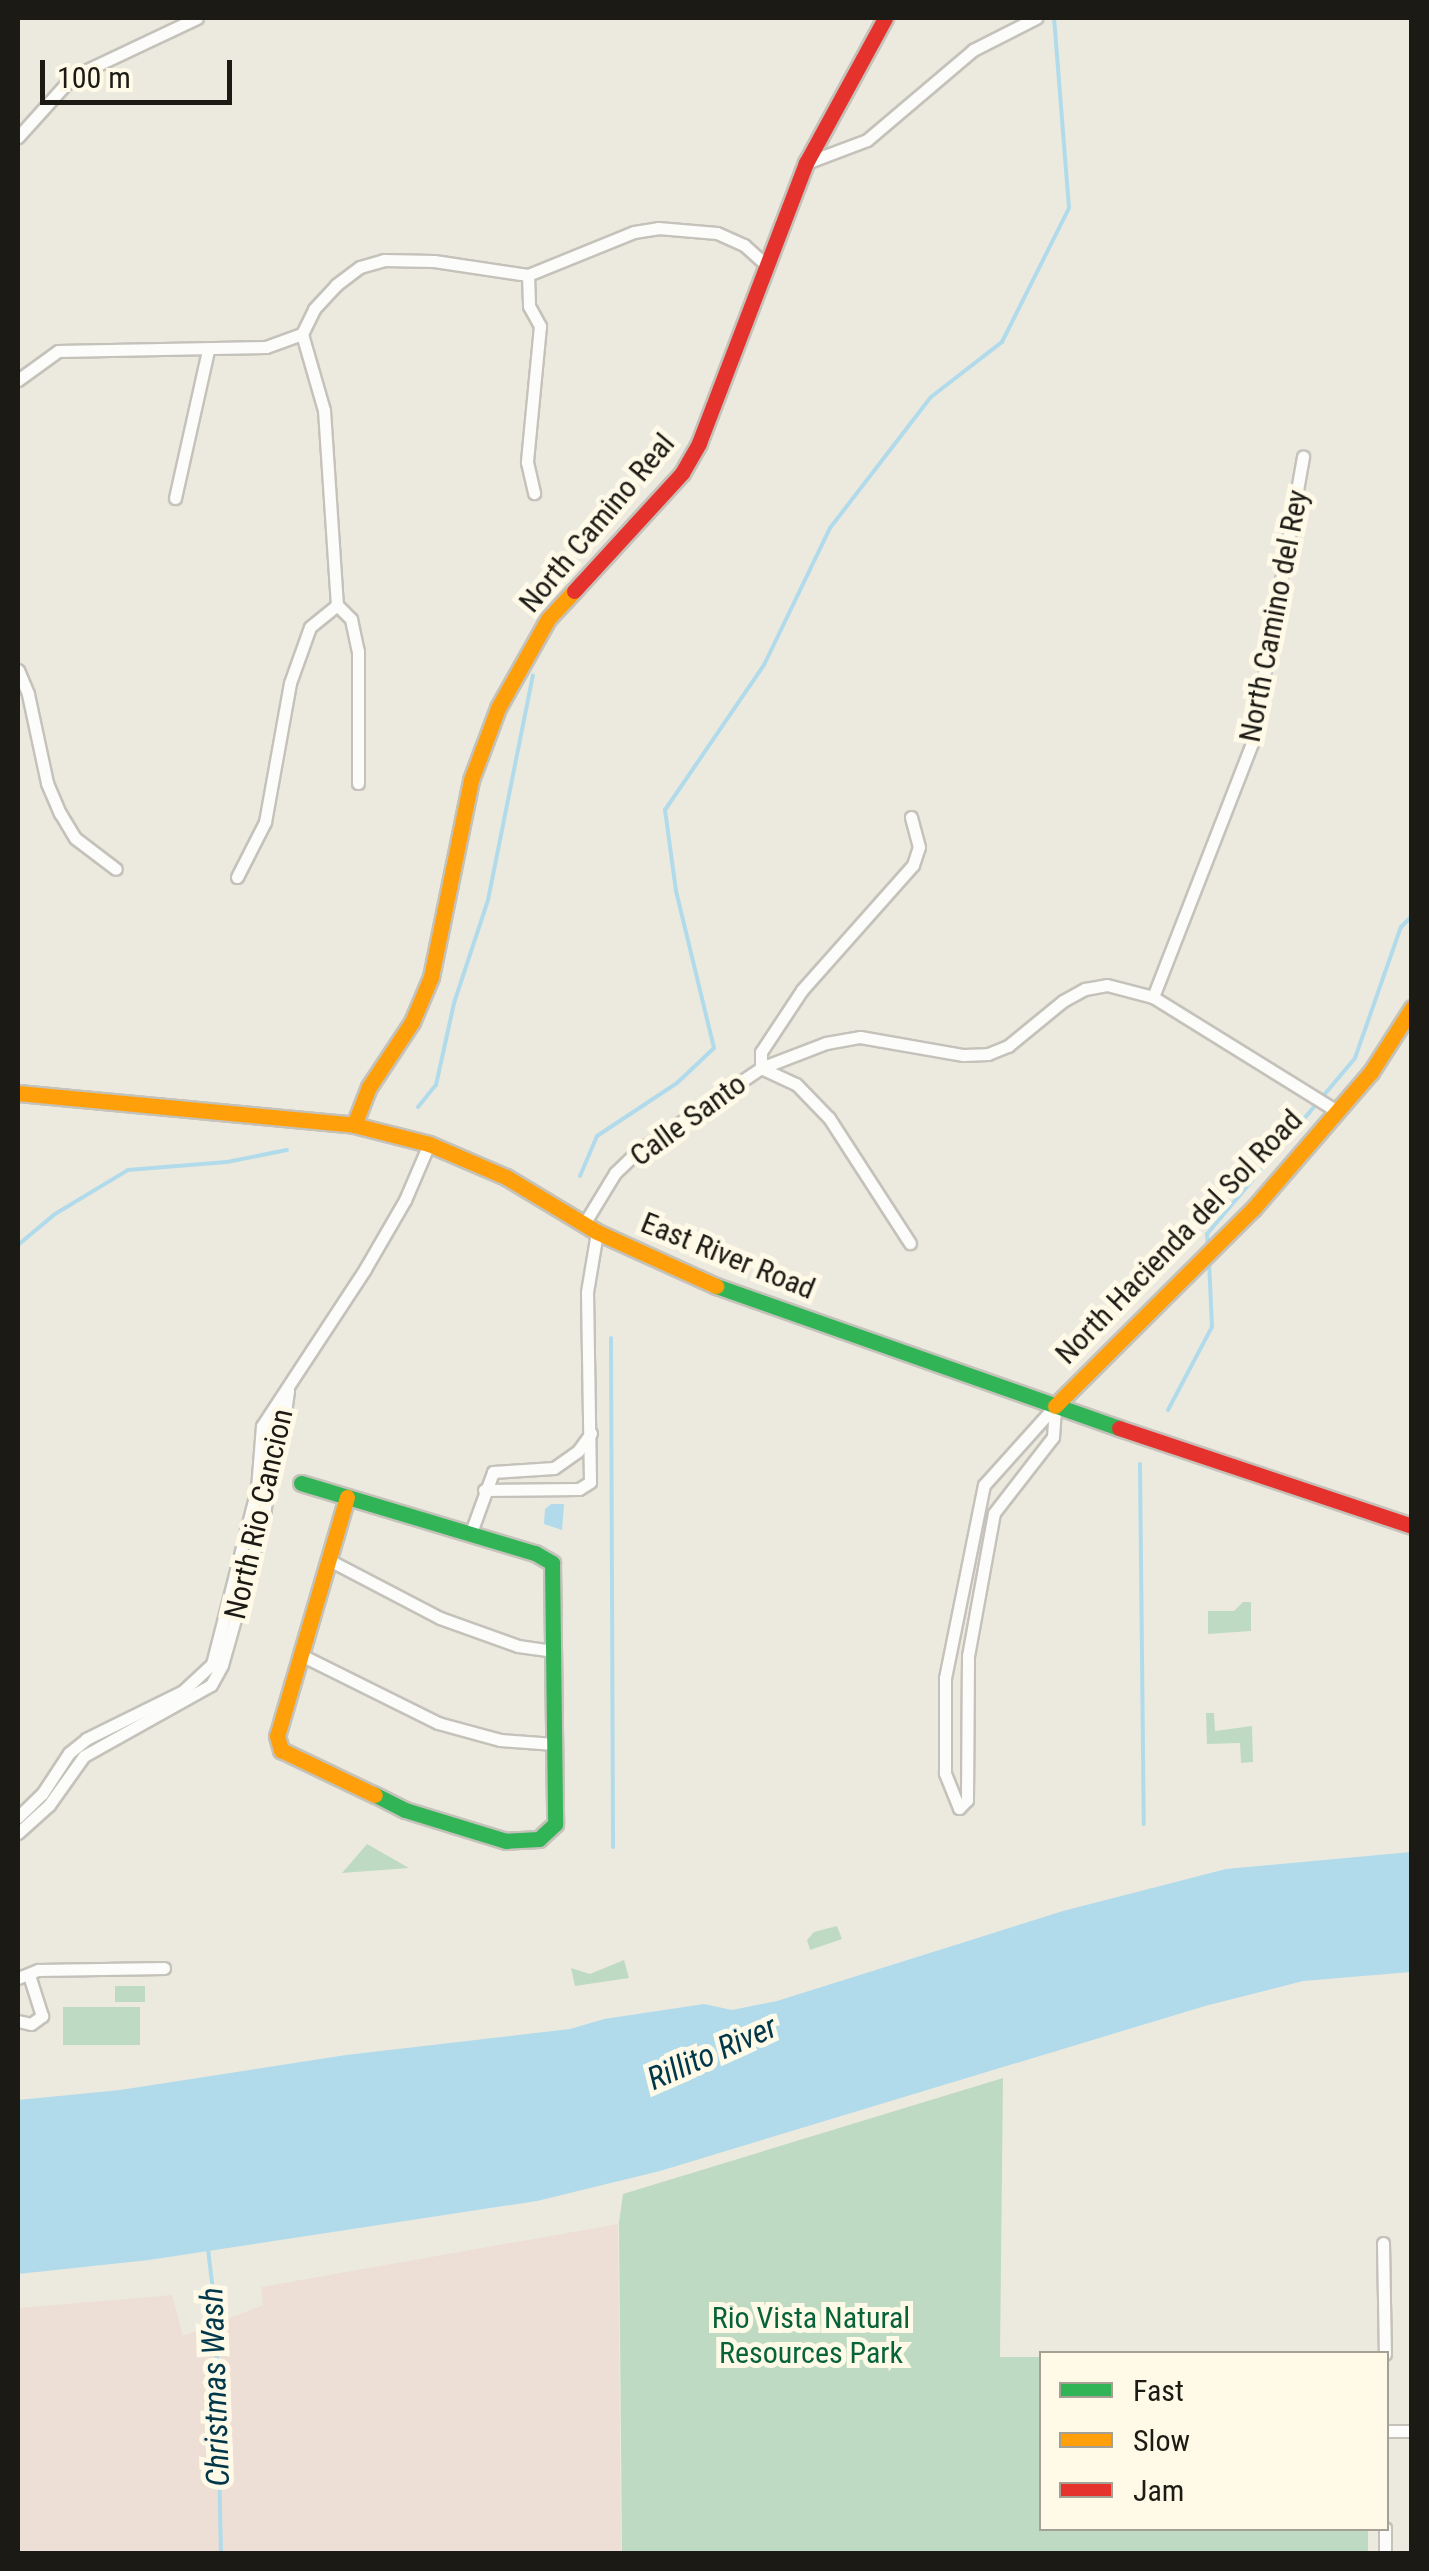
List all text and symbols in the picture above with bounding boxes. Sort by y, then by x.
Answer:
scale bar [45,40,238,102]
text: 100 m [57,60,131,95]
street label: North Camino Real [512,426,682,620]
street label: North Camino del Rey [1232,487,1316,745]
street label: Calle Santo [623,1066,753,1174]
street label: North Hacienda del Sol Road [1048,1102,1310,1372]
street label: East River Road [636,1205,820,1307]
street label: North Rio Cancion [217,1405,301,1623]
water label: Rillito River [641,2008,783,2098]
water label: Christmas Wash [192,2287,238,2487]
park label: Rio Vista Natural Resources Park [712,2300,910,2370]
legend [1039,2351,1389,2531]
text: Fast [1133,2373,1184,2408]
text: Slow [1133,2423,1190,2458]
text: Jam [1133,2473,1184,2508]

